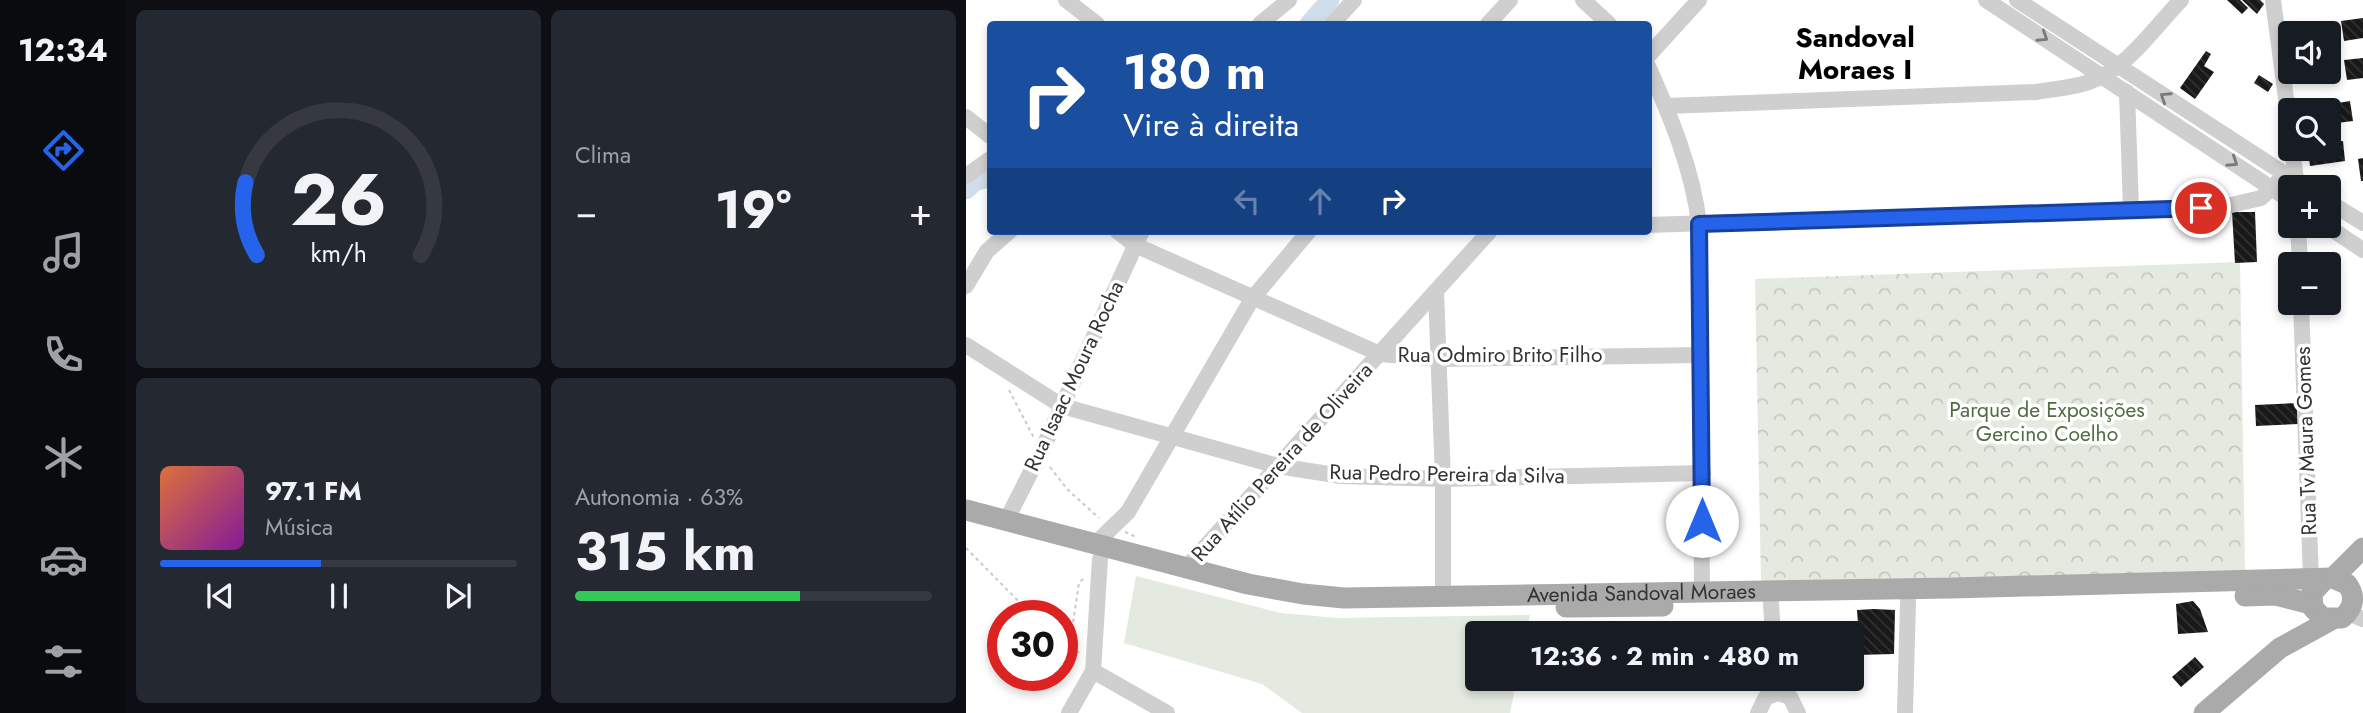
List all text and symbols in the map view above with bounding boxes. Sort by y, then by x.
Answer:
district label: Sandoval Moraes I [1795,17,1915,90]
map controls [2278,21,2341,315]
button: sound [2278,21,2341,84]
text: 12:34 [18,27,108,73]
one-way arrow [2035,29,2048,42]
text: 180 m [1123,37,1266,107]
icon: right [1008,49,1099,140]
one-way arrow [2160,92,2173,105]
button: search [2278,98,2341,161]
text: Vire à direita [1123,102,1299,148]
icon: directions [39,126,88,175]
text: Clima [575,138,631,172]
text: 26 [290,147,387,252]
one-way arrow [2225,154,2238,167]
text: 19° [715,172,791,248]
button: + [2278,175,2341,238]
pin [2171,178,2231,238]
icon: left [1228,182,1266,220]
icon: ahead [1301,182,1339,220]
icon: right [1374,182,1412,220]
text: − [575,184,597,239]
text: + [909,184,932,239]
icon: arrive [2182,189,2220,227]
icon: music [39,228,88,277]
text: km/h [310,235,367,271]
button: − [2278,252,2341,315]
street label: Rua Isaac Moura Rocha [1017,276,1131,476]
icon: phone [39,330,88,379]
street label: Rua Odmiro Brito Filho [1398,340,1602,370]
street label: Rua Tv Maura Gomes [2288,346,2324,536]
street label: Rua Atílio Pereira de Oliveira [1184,356,1380,568]
park label: Parque de Exposições Gercino Coelho [1949,395,2145,449]
icon: climate [39,433,88,482]
street label: Rua Pedro Pereira da Silva [1329,457,1565,491]
text: 97.1 FM [265,472,362,510]
text: Autonomia · 63% [575,480,743,514]
position arrow [1665,484,1739,558]
text: Música [265,510,333,544]
text: 315 km [575,514,756,590]
icon: car [39,535,88,584]
street label: Avenida Sandoval Moraes [1527,576,1756,610]
icon: previous [201,577,239,615]
icon: pause [320,577,358,615]
icon: next [439,577,477,615]
speed limit sign: 30 [987,600,1078,691]
icon: filters [39,637,88,686]
text: 12:36 · 2 min · 480 m [1530,637,1799,675]

